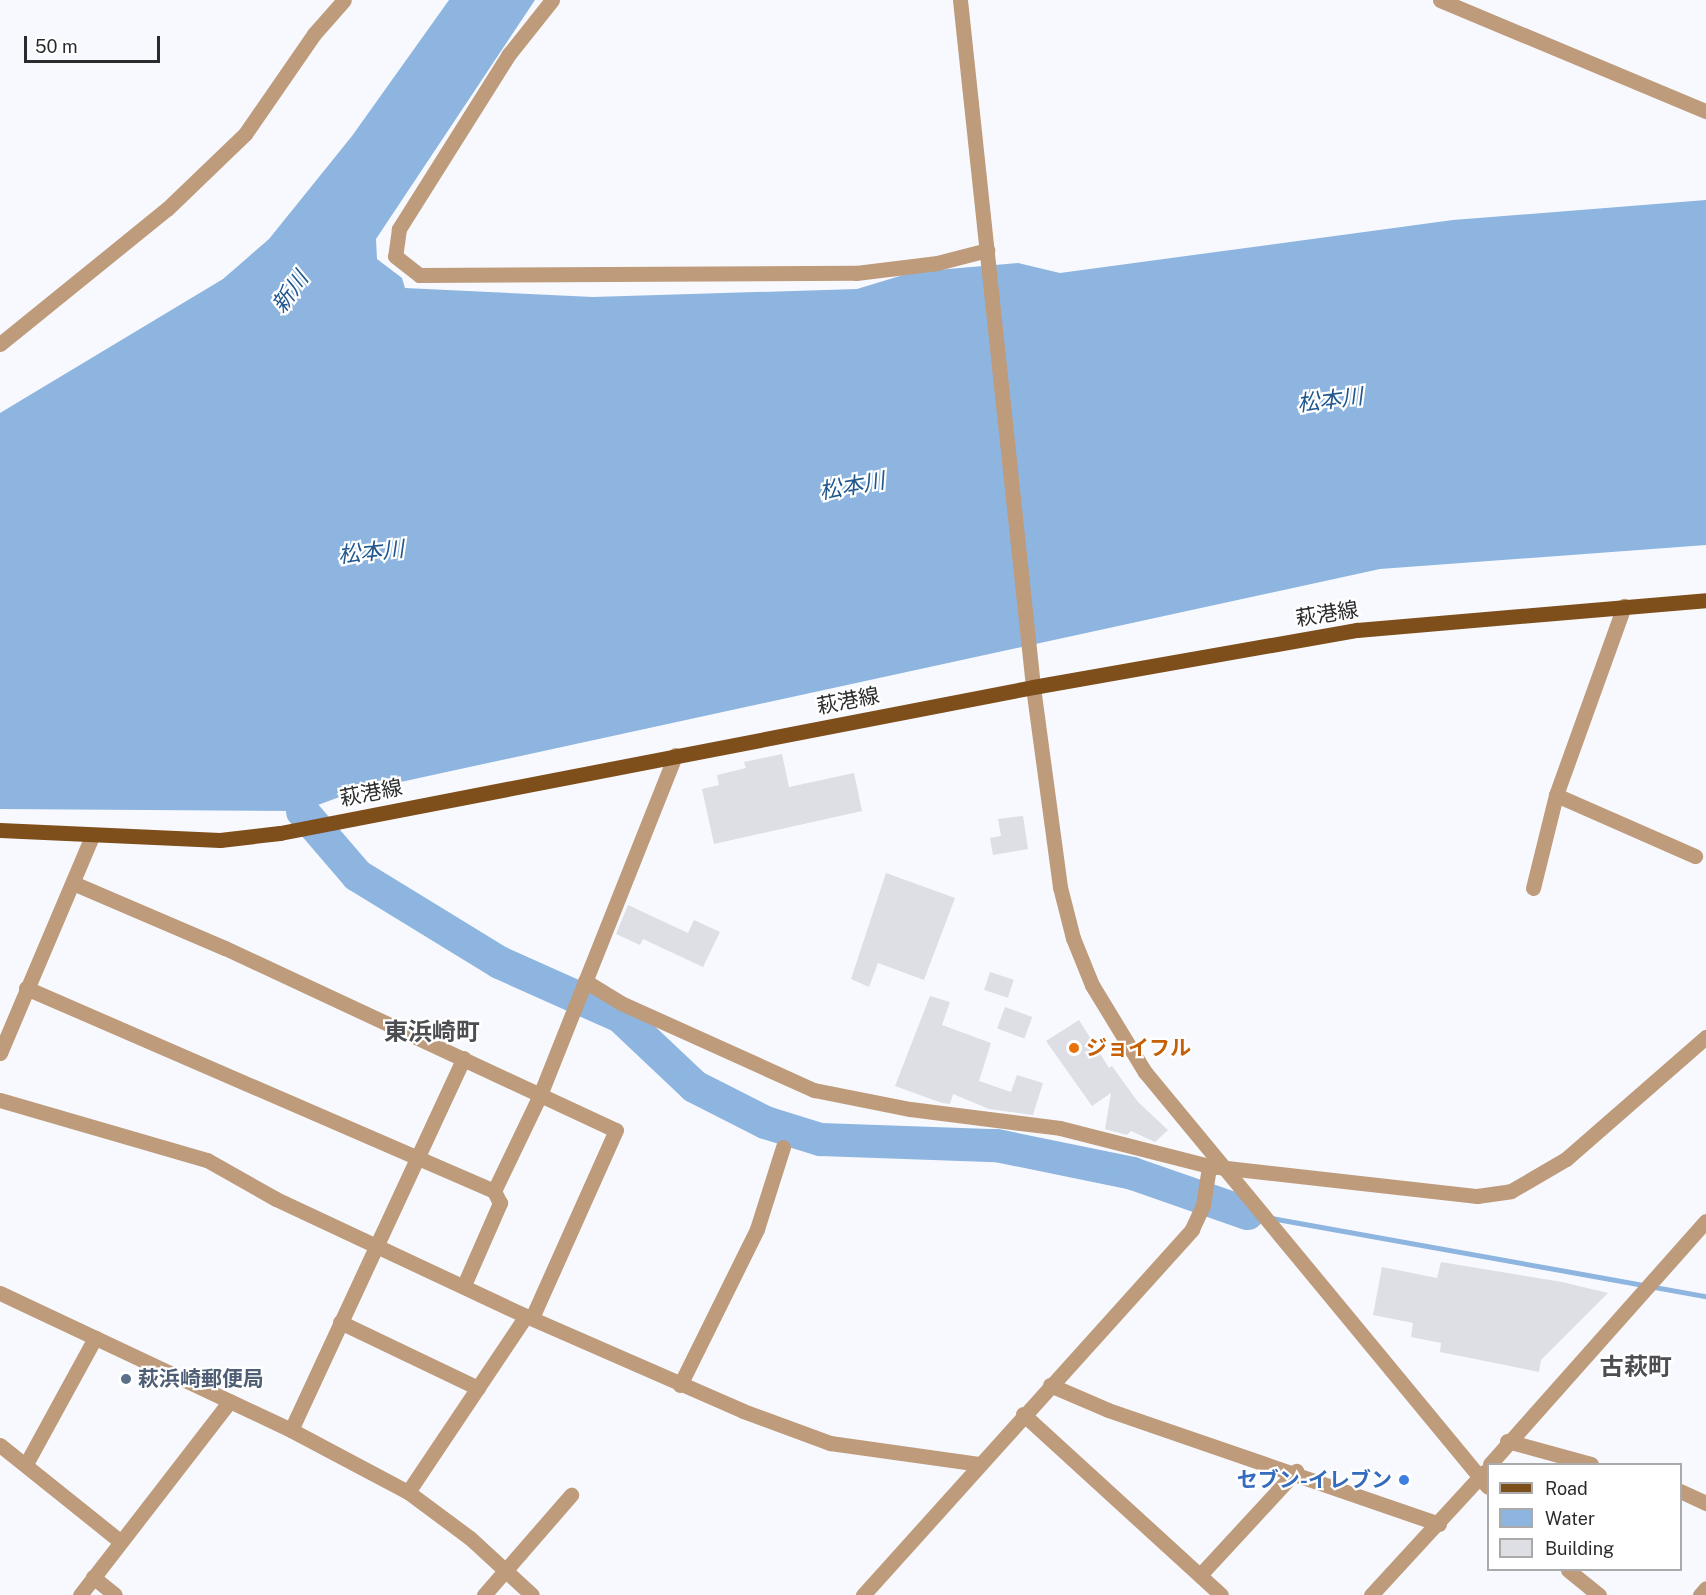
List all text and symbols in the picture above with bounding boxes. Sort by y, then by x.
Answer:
scale bar [27,24,164,62]
text: 50 m [35,36,78,57]
water label: 新川 [266,266,314,318]
water label: 松本川 [1296,383,1364,417]
water label: 松本川 [817,467,887,505]
water label: 松本川 [337,535,405,569]
street label: 萩港線 [1294,597,1360,631]
street label: 萩港線 [815,683,881,719]
street label: 萩港線 [338,775,404,811]
district label: 東浜崎町 [384,1018,480,1046]
place label: ジョイフル [1086,1035,1191,1061]
marker: ジョイフル [1067,1041,1081,1055]
district label: 古萩町 [1600,1353,1672,1381]
place label: 萩浜崎郵便局 [138,1366,264,1392]
marker: 萩浜崎郵便局 [119,1372,133,1386]
legend [1487,1463,1682,1571]
place label: セブン-イレブン [1237,1467,1392,1493]
marker: セブン-イレブン [1397,1473,1411,1487]
text: Road [1545,1478,1588,1499]
text: Water [1545,1508,1595,1529]
text: Building [1545,1538,1614,1559]

